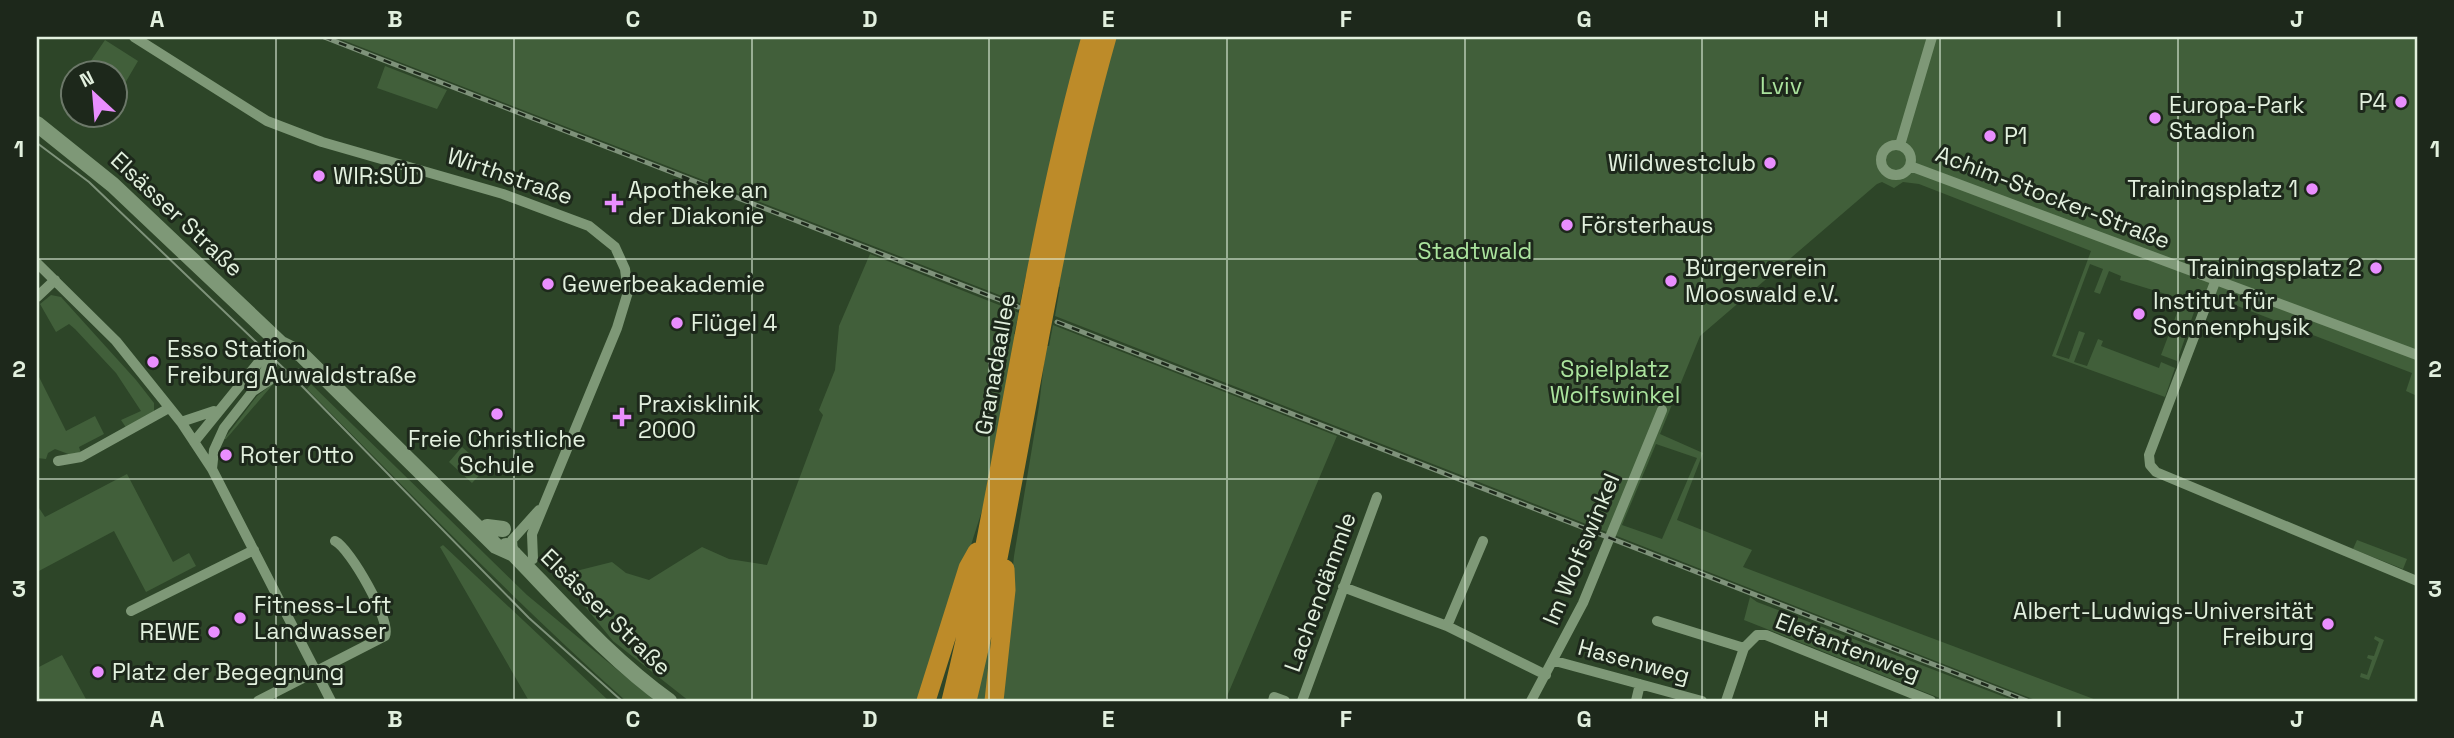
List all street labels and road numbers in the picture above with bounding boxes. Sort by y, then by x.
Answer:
street label: Achim-Stocker-Straße [1932,138,2174,256]
street label: Wirthstraße [443,140,577,212]
street label: Elsässer Straße [104,145,250,283]
street label: Granadaallee [968,291,1022,437]
street label: Im Wolfswinkel [1536,469,1626,629]
street label: Lachendämmle [1277,508,1363,676]
street label: Elsässer Straße [534,542,678,682]
street label: Elefantenweg [1771,606,1925,688]
street label: Hasenweg [1575,632,1693,690]

